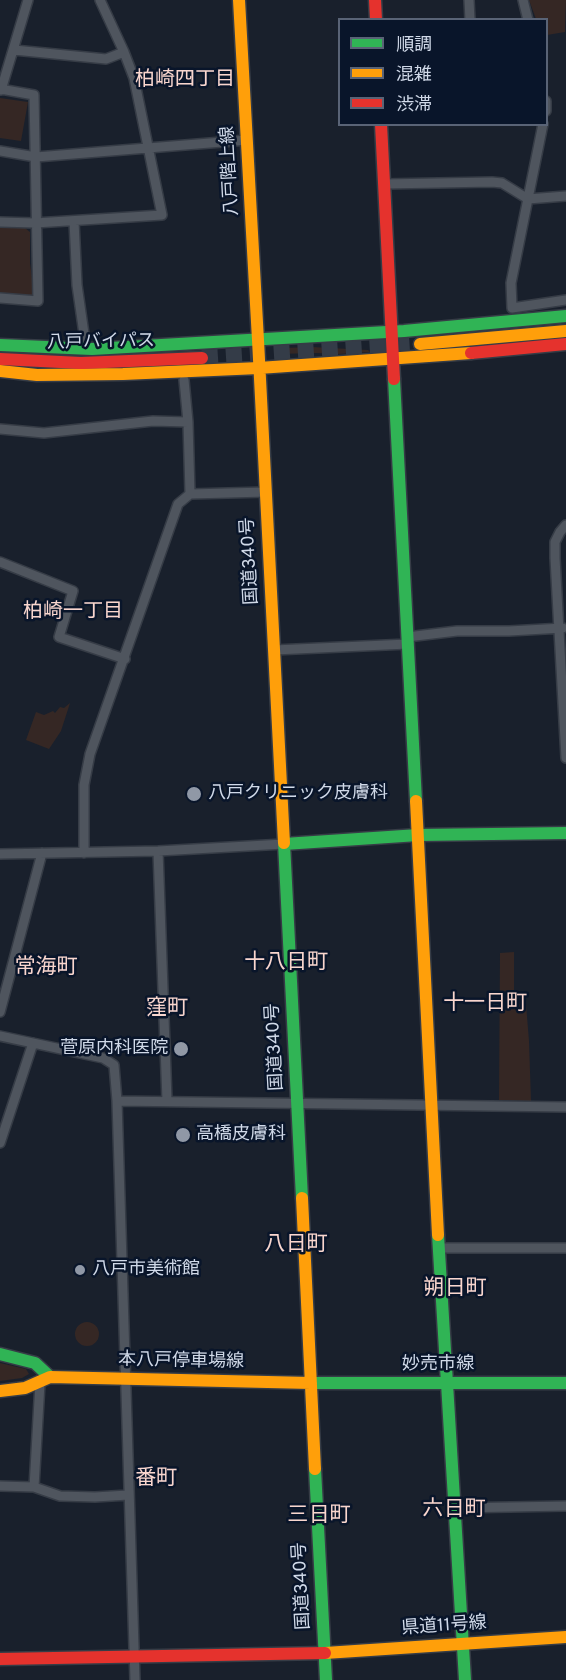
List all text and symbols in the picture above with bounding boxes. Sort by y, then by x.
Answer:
legend [338,18,548,126]
text: 順調 [396,34,432,57]
text: 混雑 [396,64,432,87]
district label: 柏崎四丁目 [135,69,235,93]
text: 渋滞 [396,94,432,117]
street label: 八戸階上線 [218,125,244,217]
street label: 八戸バイパス [47,331,155,355]
street label: 国道340号 [238,517,264,605]
district label: 柏崎一丁目 [23,601,123,625]
place label: 八戸クリニック皮膚科 [208,783,388,805]
marker: 八戸クリニック皮膚科 [185,785,203,803]
district label: 十八日町 [244,951,328,977]
district label: 常海町 [15,956,77,982]
district label: 十一日町 [443,992,527,1018]
district label: 窪町 [146,997,188,1023]
street label: 国道340号 [263,1003,289,1091]
place label: 菅原内科医院 [60,1038,168,1060]
marker: 菅原内科医院 [172,1040,190,1058]
place label: 高橋皮膚科 [196,1124,286,1146]
marker: 高橋皮膚科 [174,1126,192,1144]
district label: 八日町 [265,1233,327,1259]
place label: 八戸市美術館 [92,1259,200,1281]
marker: 八戸市美術館 [73,1263,87,1277]
district label: 朔日町 [424,1277,486,1303]
street label: 本八戸停車場線 [118,1350,244,1374]
street label: 妙売市線 [402,1354,474,1376]
district label: 番町 [135,1467,177,1493]
district label: 六日町 [423,1498,485,1524]
district label: 三日町 [288,1504,350,1530]
street label: 国道340号 [290,1542,316,1630]
street label: 県道11号線 [401,1613,487,1641]

